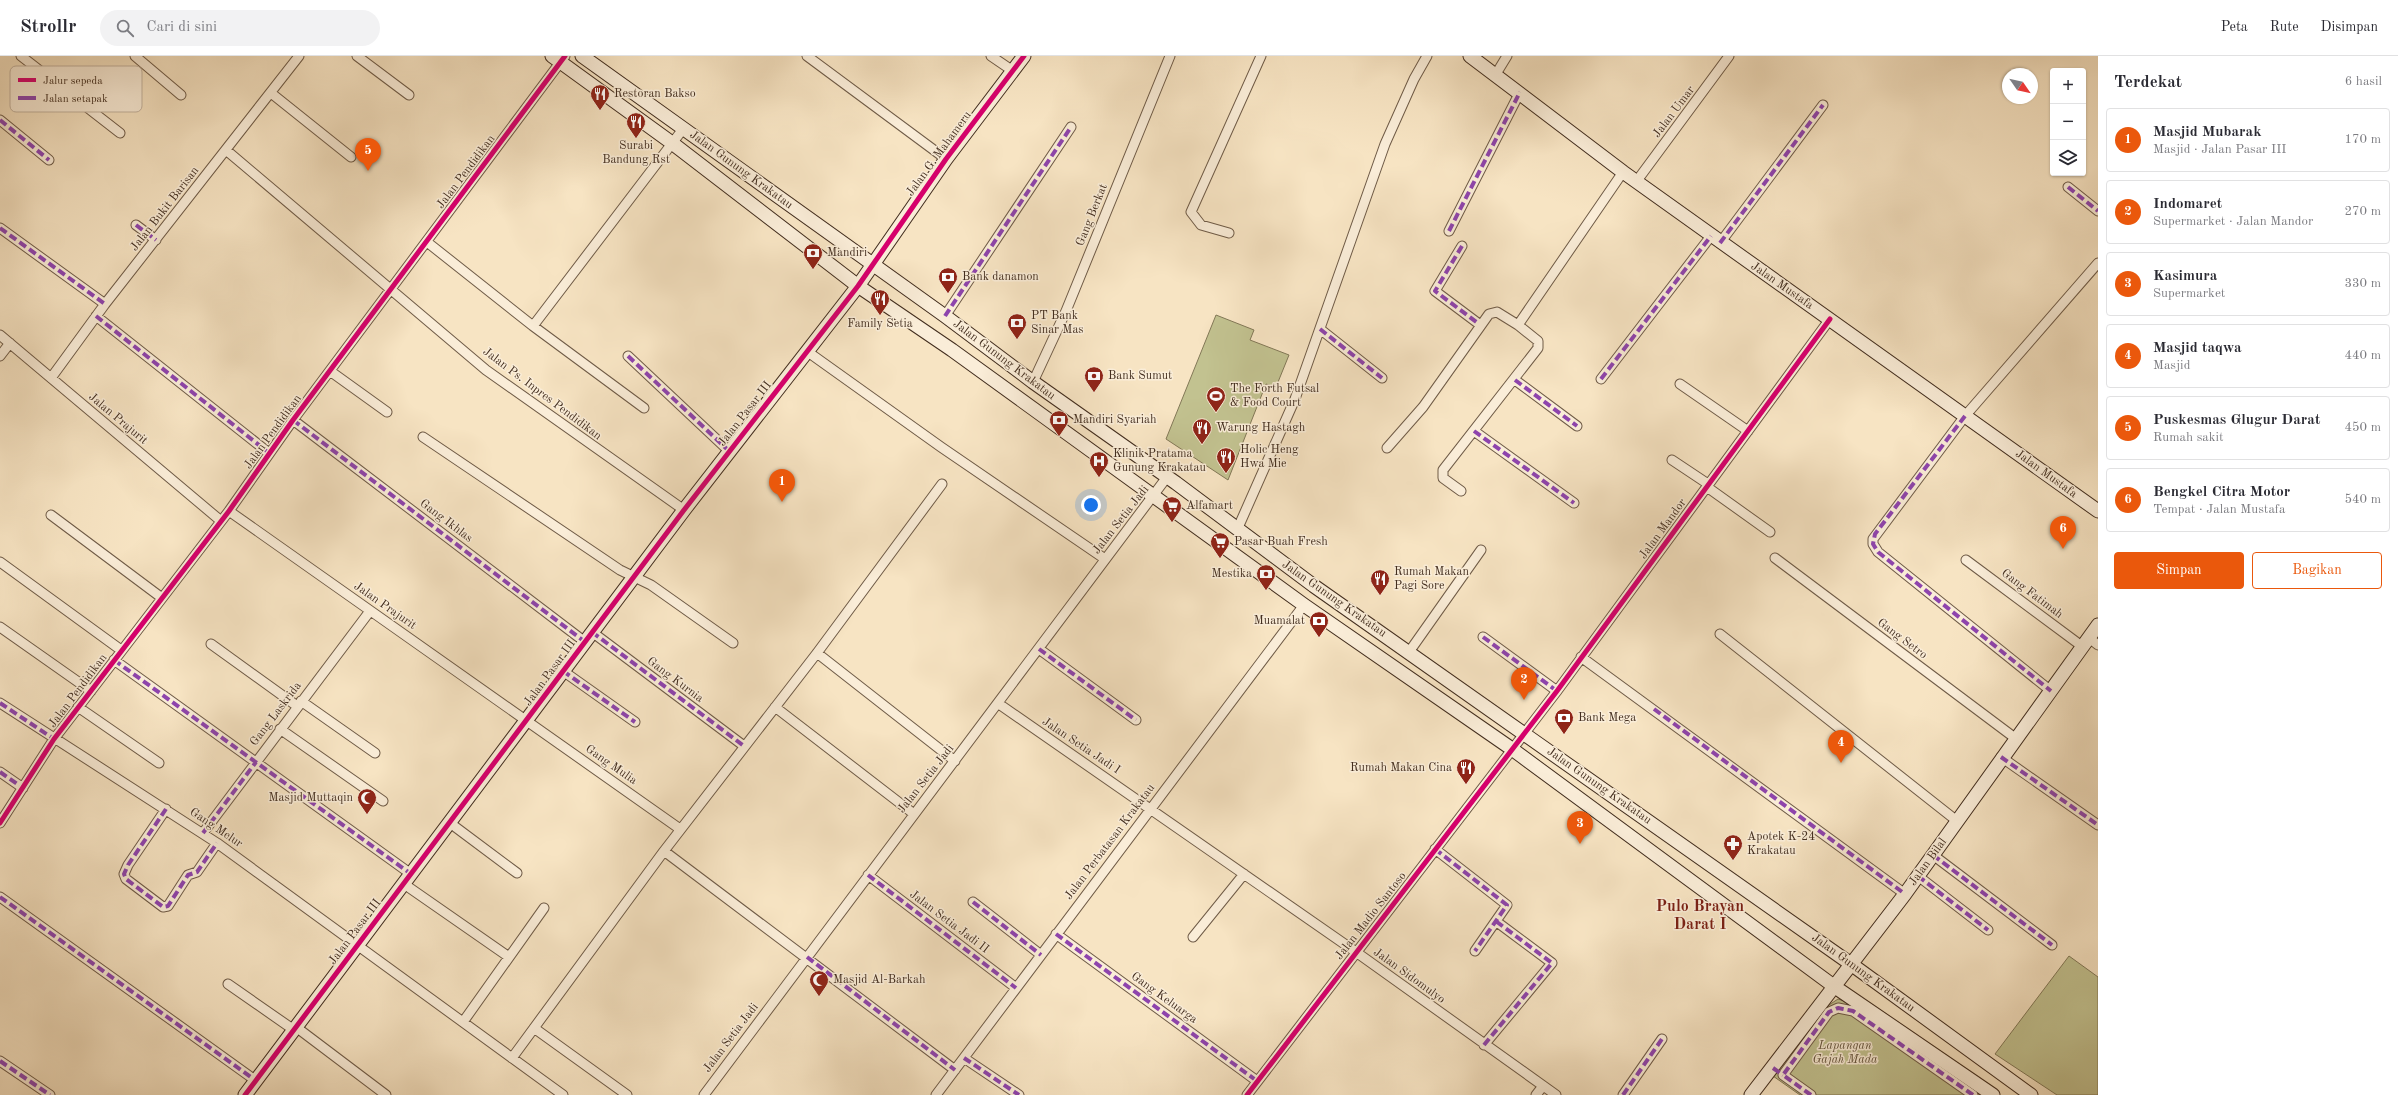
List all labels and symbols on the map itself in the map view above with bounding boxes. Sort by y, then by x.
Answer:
legend [10,66,142,112]
north arrow [2002,68,2038,104]
text: Jalur sepeda [43,76,103,87]
restaurant icon: Restoran Bakso [589,83,611,111]
street label: Jalan Umar [1651,84,1697,140]
place label: Restoran Bakso [614,88,696,100]
text: Jalan setapak [43,94,108,105]
street label: Jalan G. Mahameru [904,109,974,199]
restaurant icon: Surabi Bandung Rst [625,111,647,139]
street label: Jalan Gunung Krakatau [687,129,795,212]
street label: Jalan Pendidikan [435,133,498,211]
pin: 5 [355,138,381,171]
place label: Surabi Bandung Rst [602,140,670,166]
street label: Jalan Bukit Barisan [129,164,202,253]
street label: Gang Berkat [1074,182,1110,248]
bank icon: Mandiri [802,242,824,270]
place label: Mandiri [827,247,867,259]
street label: Jalan Mustafa [1749,260,1815,312]
bank icon: Bank danamon [937,266,959,294]
place label: Bank danamon [962,271,1039,283]
restaurant icon: Family Setia [869,288,891,316]
place label: PT Bank Sinar Mas [1031,310,1084,336]
bank icon: PT Bank Sinar Mas [1006,312,1028,340]
place label: Family Setia [847,318,913,330]
street label: Jalan Gunung Krakatau [951,318,1058,403]
street label: Jalan Ps. Inpres Pendidikan [480,346,604,443]
bank icon: Bank Sumut [1083,365,1105,393]
place label: Bank Sumut [1108,370,1172,382]
street label: Jalan Pasar III [716,379,774,449]
place label: The Forth Futsal & Food Court [1230,383,1319,409]
sports icon: The Forth Futsal & Food Court [1205,385,1227,413]
street label: Jalan Prajurit [86,391,150,447]
street label: Jalan Pendidikan [242,392,304,471]
bank icon: Mandiri Syariah [1048,409,1070,437]
place label: Mandiri Syariah [1073,414,1157,426]
restaurant icon: Warung Hastagh [1191,417,1213,445]
place label: Warung Hastagh [1216,422,1306,434]
place label: Holic Heng Hwa Mie [1240,444,1299,470]
restaurant icon: Holic Heng Hwa Mie [1215,446,1237,474]
place label: Klinik Pratama Gunung Krakatau [1113,448,1206,474]
street label: Jalan Mustafa [2013,448,2079,500]
hospital icon: Klinik Pratama Gunung Krakatau [1088,450,1110,478]
pin: 1 [769,469,795,502]
street label: Jalan Setia Jadi [1091,484,1151,556]
your location [1081,495,1101,515]
supermarket icon: Alfamart [1161,495,1183,523]
street label: Gang Ikhlas [417,497,475,545]
street label: Jalan Mandor [1637,497,1689,561]
place label: Alfamart [1186,500,1233,512]
pin: 6 [2050,516,2076,549]
supermarket icon: Pasar Buah Fresh [1209,531,1231,559]
place label: Pasar Buah Fresh [1234,536,1328,548]
street label: Jalan Gunung Krakatau [1280,558,1389,640]
bank icon: Mestika [1255,563,1277,591]
place label: Rumah Makan Pagi Sore [1394,566,1469,592]
street label: Gang Fatimah [1999,567,2065,621]
place label: Mestika [1212,568,1252,580]
restaurant icon: Rumah Makan Pagi Sore [1369,568,1391,596]
street label: Jalan Prajurit [352,580,418,632]
bank icon: Muamalat [1308,610,1330,638]
place label: Muamalat [1254,615,1305,627]
street label: Gang Setro [1875,616,1929,662]
street label: Jalan Pasar III [522,637,578,708]
street label: Jalan Pendidikan [47,652,110,730]
street label: Gang Kurnia [645,655,705,705]
pin: 2 [1511,667,1537,700]
street label: Gang Laskrida [248,680,304,748]
bank icon: Bank Mega [1553,707,1575,735]
place label: Bank Mega [1578,712,1636,724]
street label: Jalan Setia Jadi I [1040,716,1122,777]
pin: 4 [1828,730,1854,763]
street label: Gang Mulia [583,743,639,787]
street label: Jalan Setia Jadi [896,743,956,815]
street label: Jalan Gunung Krakatau [1545,745,1654,827]
restaurant icon: Rumah Makan Cina [1455,757,1477,785]
place label: Rumah Makan Cina [1350,762,1452,774]
street label: Jalan Perbatasan Krakatau [1063,782,1158,902]
mosque icon: Masjid Muttaqin [356,787,378,815]
place label: Masjid Muttaqin [269,792,354,804]
street label: Gang Melur [187,806,245,850]
pin: 3 [1567,811,1593,844]
place label: Apotek K-24 Krakatau [1747,831,1815,857]
pharmacy icon: Apotek K-24 Krakatau [1722,833,1744,861]
street label: Jalan Bilal [1907,836,1949,888]
street label: Jalan Madio Santoso [1333,870,1409,962]
street label: Jalan Setia Jadi II [907,888,991,956]
street label: Jalan Pasar III [327,897,384,967]
district label: Pulo Brayan Darat I [1656,899,1744,933]
street label: Jalan Gunung Krakatau [1809,932,1917,1015]
street label: Jalan Sidomulyo [1371,946,1447,1006]
mosque icon: Masjid Al-Barkah [808,969,830,997]
street label: Gang Keluarga [1129,970,1199,1026]
place label: Masjid Al-Barkah [833,974,926,986]
street label: Jalan Setia Jadi [701,1001,761,1075]
park label: Lapangan Gajah Mada [1812,1040,1878,1066]

